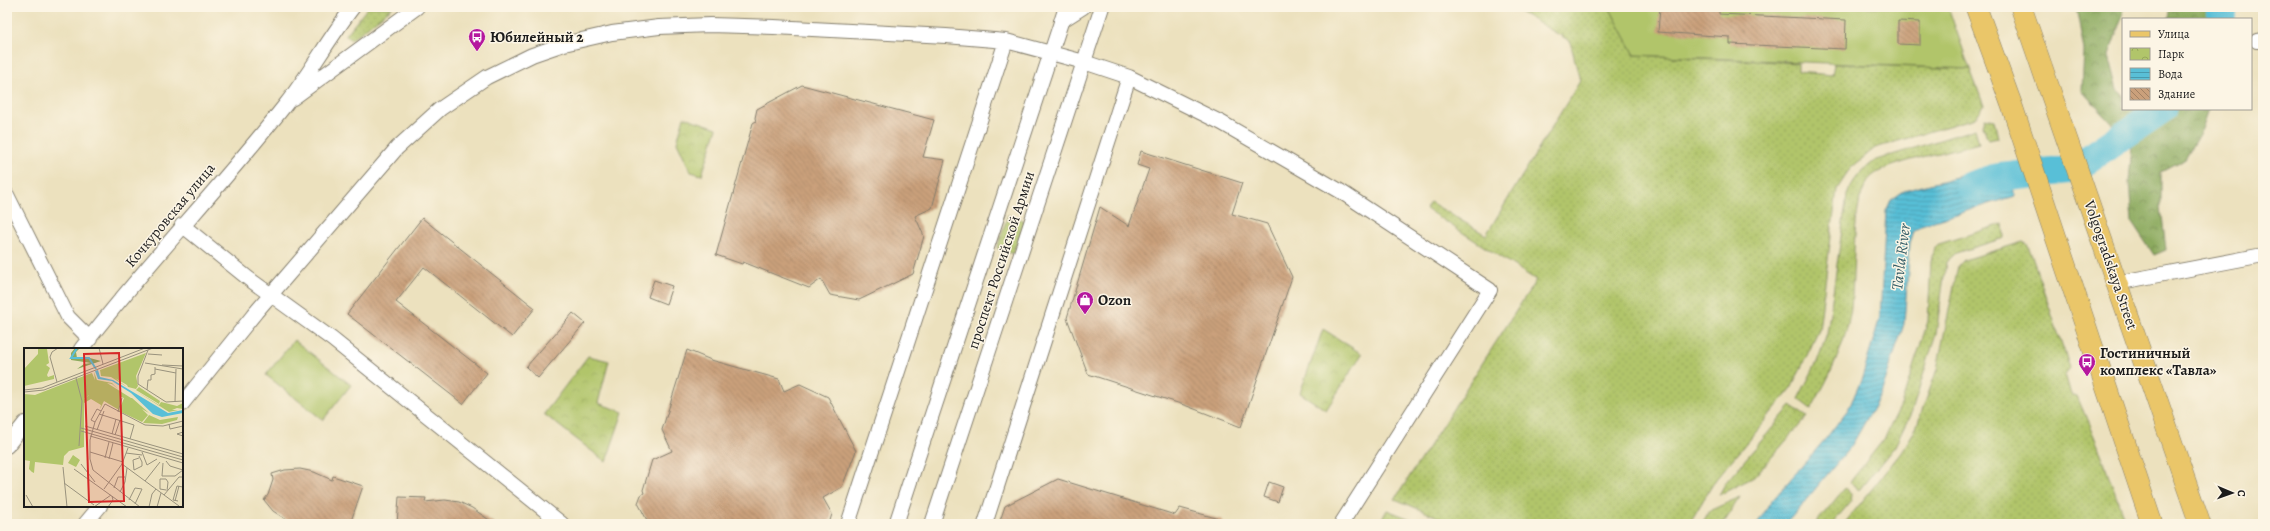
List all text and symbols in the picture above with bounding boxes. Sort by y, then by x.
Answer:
legend [2122,18,2252,110]
text: Улица [2158,26,2190,42]
bus stop icon: Юбилейный 2 [467,27,487,52]
place label: Юбилейный 2 [490,27,584,47]
text: Парк [2158,46,2184,62]
text: Вода [2158,66,2183,82]
text: Здание [2158,86,2195,102]
street label: Кочкуровская улица [120,159,220,271]
street label: проспект Российской Армии [963,168,1039,352]
street label: Volgogradskaya Street [2079,197,2143,332]
water label: Tavla River [1886,222,1916,291]
shop icon: Ozon [1075,290,1095,315]
place label: Ozon [1098,290,1132,310]
place label: Гостиничный комплекс «Тавла» [2100,343,2217,380]
inset map [24,348,183,507]
bus stop icon: Гостиничный комплекс «Тавла» [2077,352,2097,377]
north arrow [2212,473,2252,513]
text: С [2234,490,2249,497]

